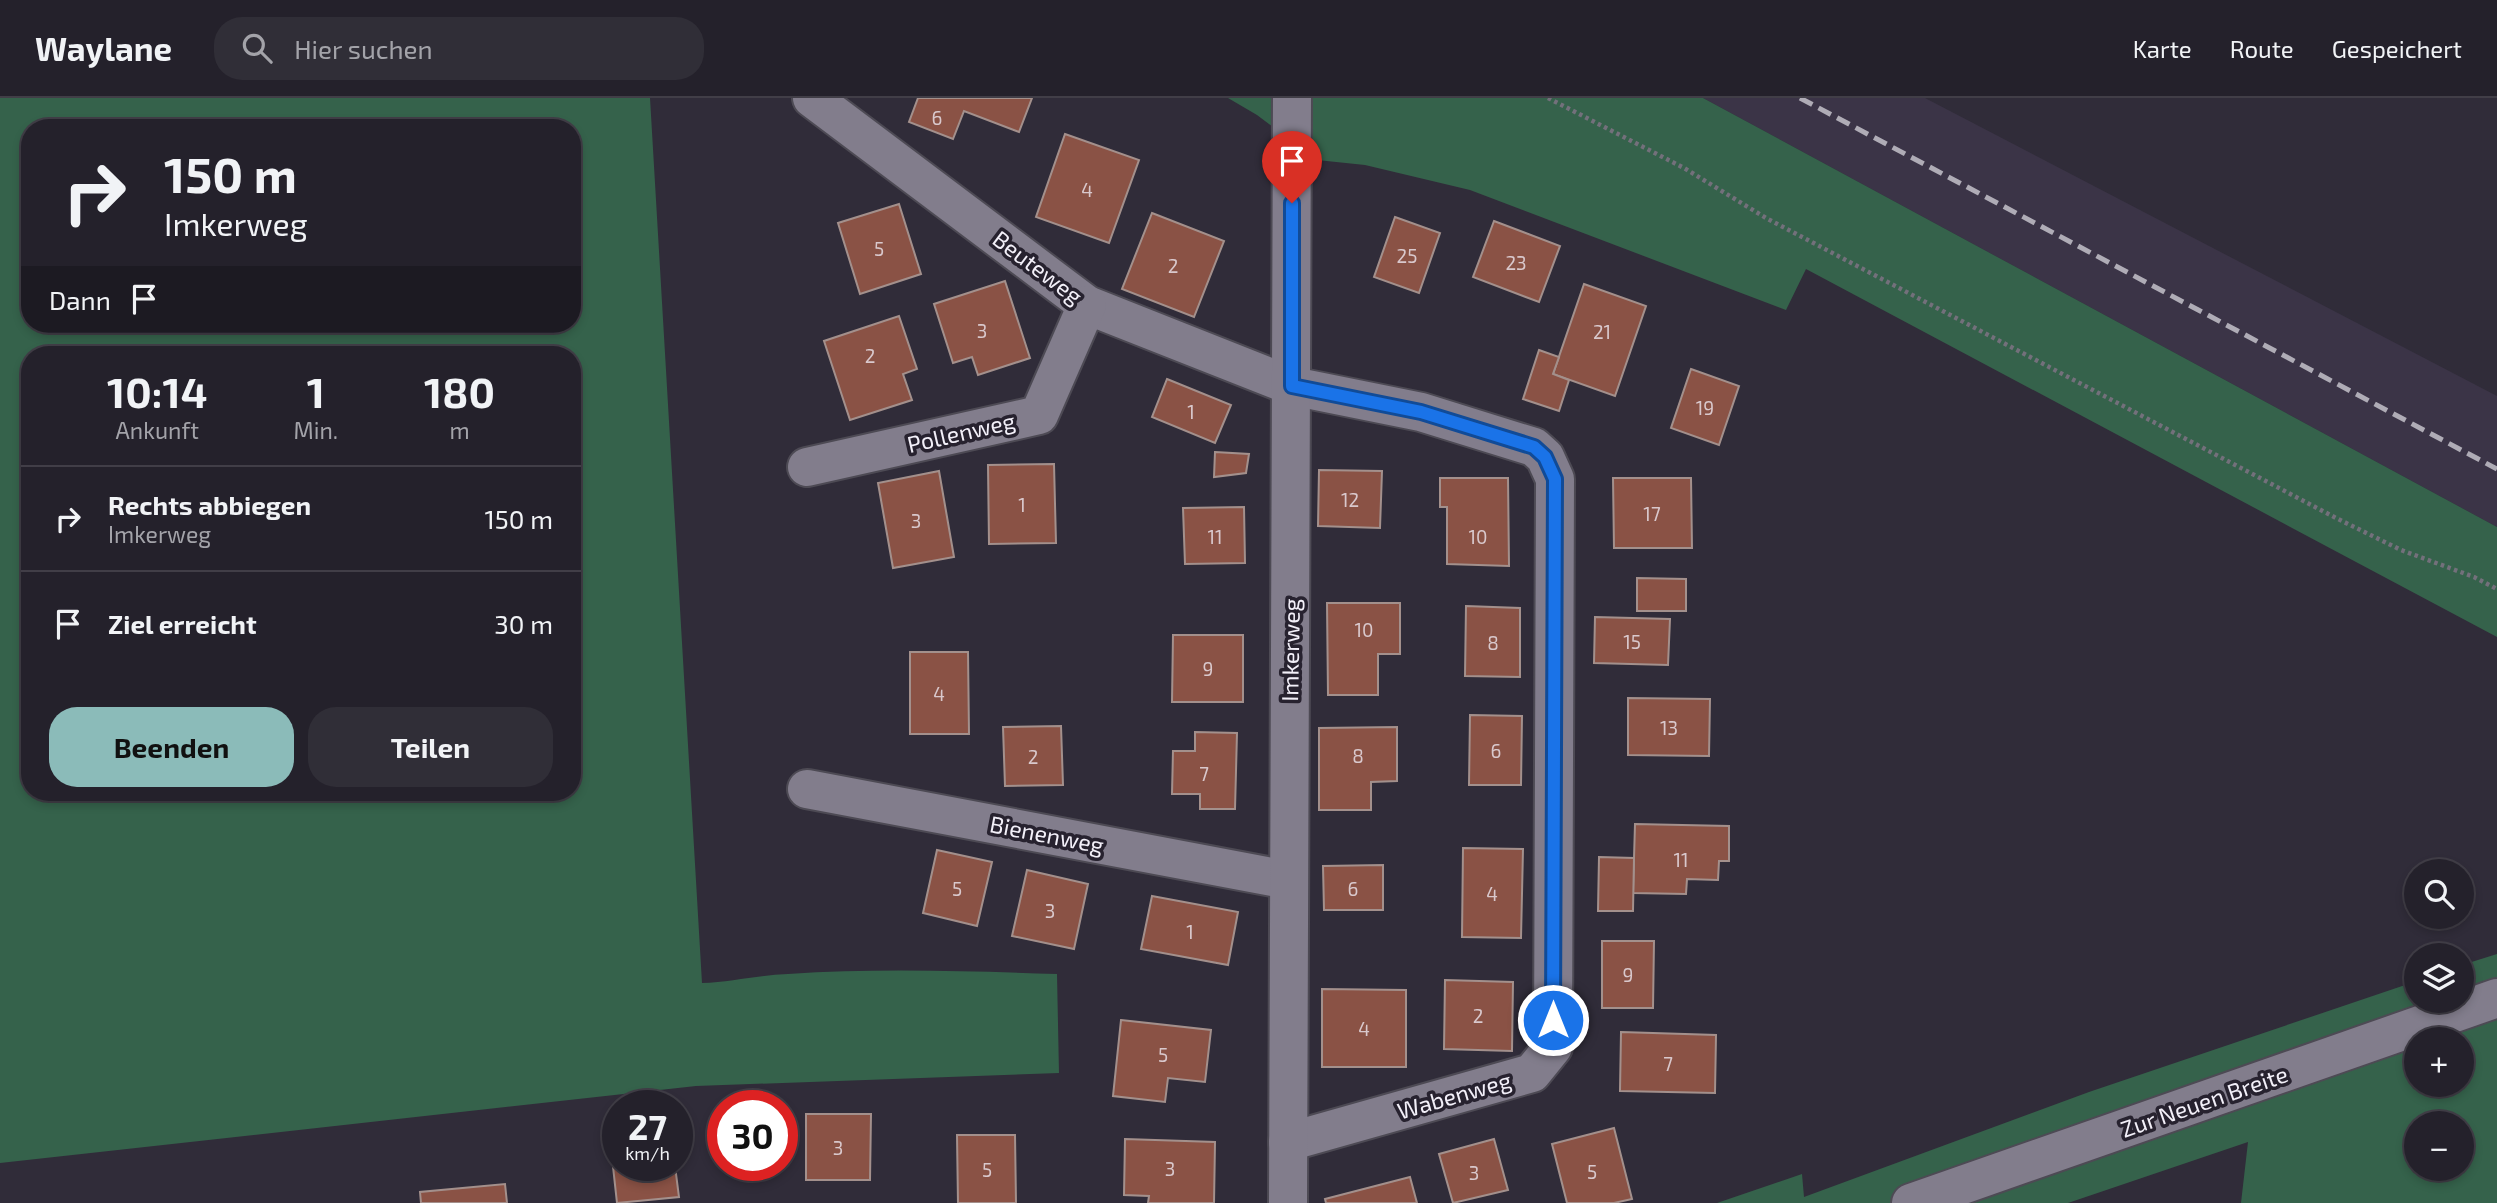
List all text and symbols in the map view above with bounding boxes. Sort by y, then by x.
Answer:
search box [214,17,704,80]
text: Waylane [35,28,172,68]
icon: search [238,29,276,67]
text: Hier suchen [294,33,433,64]
text: Karte [2133,34,2192,63]
text: Route [2230,34,2294,63]
text: Gespeichert [2332,34,2462,63]
house number: 6 [932,106,942,129]
pin [1262,131,1322,203]
icon: arrive [1273,142,1311,180]
text: 150 m [164,144,297,203]
icon: right [49,147,140,238]
house number: 4 [1081,178,1093,201]
text: Imkerweg [164,204,308,242]
street label: Beuteweg [988,224,1088,310]
house number: 5 [874,237,884,260]
house number: 25 [1397,244,1417,267]
house number: 23 [1505,251,1527,274]
house number: 2 [1168,254,1178,277]
icon: arrive [125,280,163,318]
text: Dann [49,284,111,315]
house number: 3 [977,319,987,342]
house number: 21 [1593,320,1611,343]
house number: 2 [865,344,875,367]
text: 10:14 [107,366,207,416]
text: 1 [307,366,325,416]
text: 180 [424,366,495,416]
house number: 19 [1696,396,1714,419]
house number: 1 [1187,400,1195,423]
street label: Pollenweg [904,406,1018,458]
text: Ankunft [116,416,199,444]
text: Min. [294,416,338,444]
text: m [449,416,470,444]
house number: 12 [1341,488,1359,511]
text: Rechts abbiegen [108,489,311,520]
house number: 1 [1018,493,1026,516]
icon: right [49,500,87,538]
house number: 17 [1643,502,1661,525]
text: 150 m [484,503,553,534]
house number: 3 [911,509,921,532]
text: Imkerweg [108,520,211,548]
house number: 11 [1207,525,1223,548]
house number: 10 [1468,525,1488,548]
street label: Imkerweg [1275,598,1305,702]
icon: arrive [49,605,87,643]
text: Ziel erreicht [108,608,257,639]
text: 30 m [494,608,553,639]
house number: 10 [1354,618,1374,641]
house number: 15 [1623,630,1641,653]
house number: 8 [1487,631,1499,654]
house number: 9 [1203,657,1213,680]
house number: 4 [933,682,945,705]
button: Beenden [49,707,294,787]
button: Teilen [308,707,553,787]
house number: 13 [1660,716,1678,739]
house number: 6 [1491,739,1501,762]
house number: 8 [1352,744,1364,767]
house number: 2 [1028,745,1038,768]
house number: 7 [1199,762,1209,785]
street label: Bienenweg [988,809,1106,859]
house number: 11 [1673,848,1689,871]
map controls [2404,859,2474,1181]
button: search [2404,859,2474,929]
house number: 5 [952,877,962,900]
house number: 6 [1348,877,1358,900]
house number: 4 [1486,882,1498,905]
house number: 3 [1045,899,1055,922]
house number: 1 [1186,920,1194,943]
button: layers [2404,943,2474,1013]
house number: 9 [1623,963,1633,986]
position arrow [1516,983,1590,1057]
house number: 2 [1473,1004,1483,1027]
house number: 4 [1358,1017,1370,1040]
button: + [2404,1027,2474,1097]
house number: 5 [1158,1043,1168,1066]
house number: 7 [1663,1052,1673,1075]
street label: Zur Neuen Breite [2117,1059,2291,1143]
street label: Wabenweg [1394,1065,1514,1125]
speed limit sign: 30 [707,1090,798,1181]
text: 27 [628,1105,667,1147]
button: − [2404,1111,2474,1181]
house number: 3 [833,1136,843,1159]
text: km/h [625,1142,670,1164]
house number: 3 [1165,1157,1175,1180]
house number: 5 [982,1158,992,1181]
house number: 5 [1587,1160,1597,1183]
house number: 3 [1469,1161,1479,1184]

